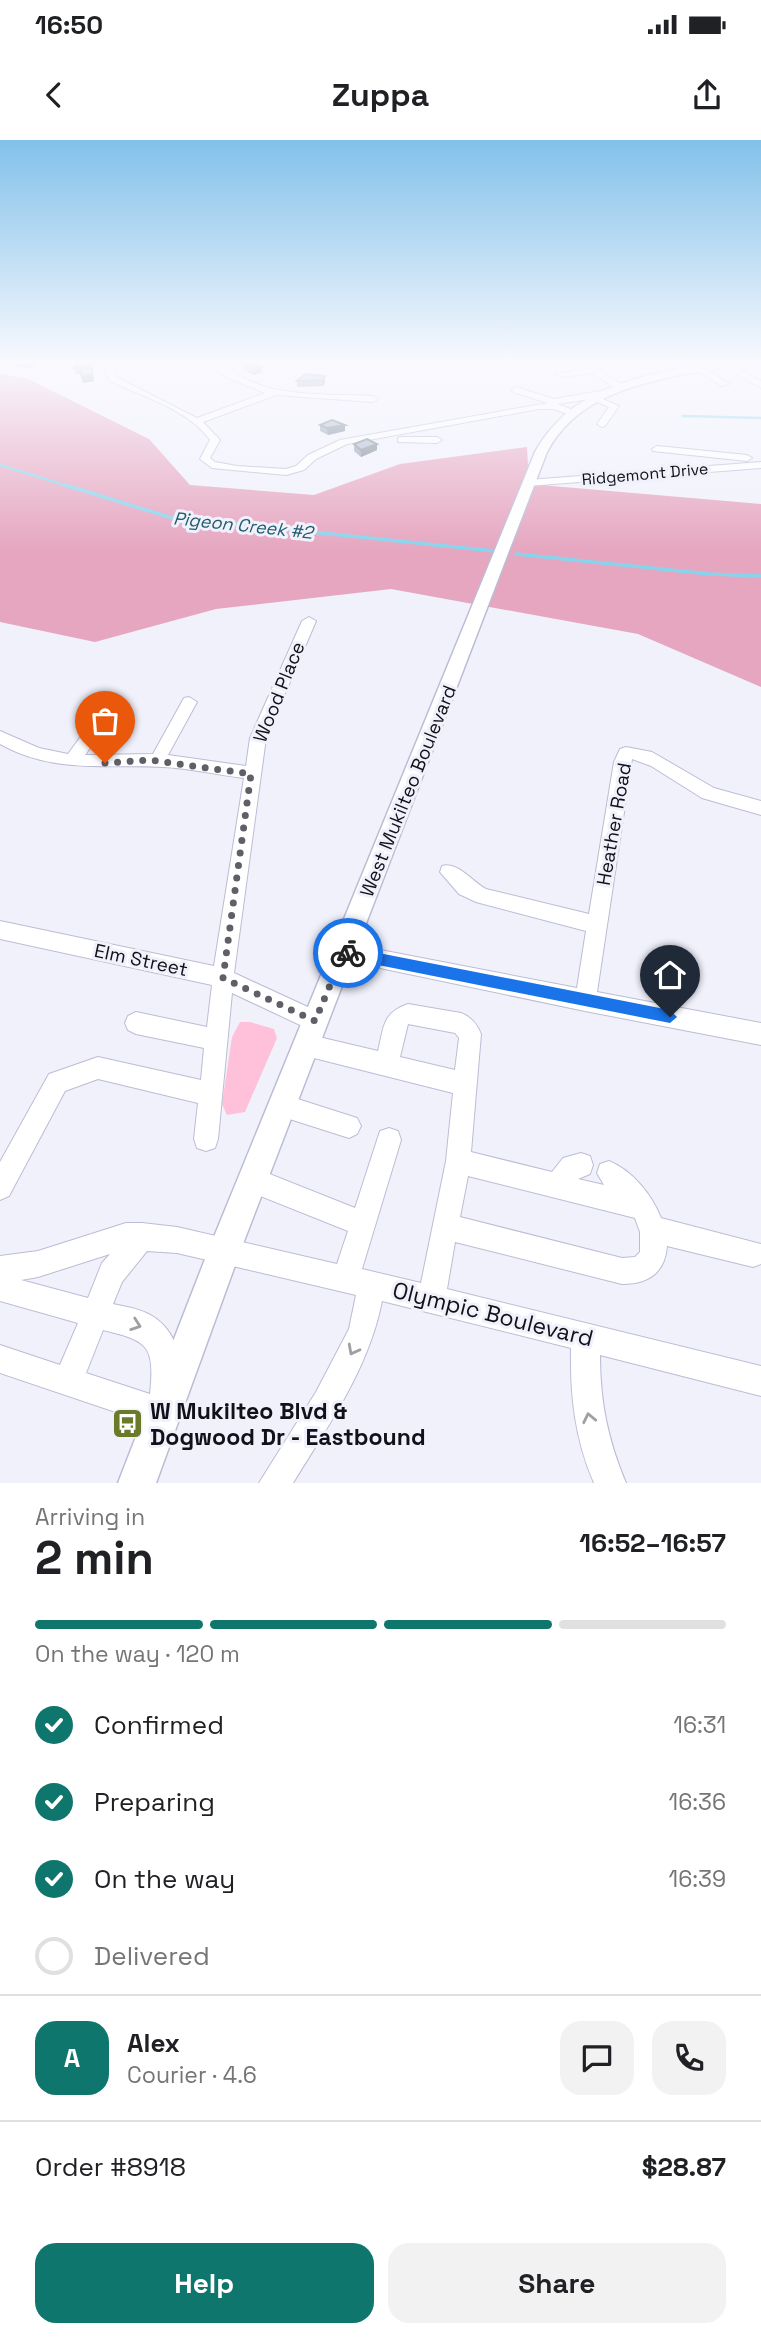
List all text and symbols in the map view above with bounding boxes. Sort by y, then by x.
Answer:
text: 16:50 [35,8,103,42]
text: Zuppa [332,75,429,115]
icon: back [35,76,73,114]
icon: share [688,76,726,114]
street label: Ridgemont Drive [581,458,709,490]
water label: Pigeon Creek #2 [172,506,316,544]
street label: Wood Place [247,638,311,746]
street label: West Mukilteo Boulevard [354,681,462,901]
pin [75,691,135,763]
icon: bag [86,702,124,740]
street label: Heather Road [591,761,637,887]
courier [313,918,383,988]
icon: bike [329,934,367,972]
street label: Elm Street [92,938,190,982]
pin [640,945,700,1017]
icon: home [651,956,689,994]
street label: Olympic Boulevard [390,1275,596,1353]
one-way arrow [129,1317,141,1331]
one-way arrow [348,1342,362,1355]
place label: W Mukilteo Blvd & Dogwood Dr - Eastbound [150,1396,426,1452]
bus stop icon: W Mukilteo Blvd & Dogwood Dr - Eastbound [110,1407,144,1441]
one-way arrow [583,1412,597,1424]
text: Arriving in [35,1502,145,1532]
text: 16:52–16:57 [579,1526,726,1560]
text: 2 min [35,1529,154,1587]
text: On the way · 120 m [35,1639,240,1669]
icon: check [35,1706,73,1744]
text: Confirmed [94,1708,224,1742]
text: 16:31 [673,1710,726,1740]
icon: check [35,1783,73,1821]
text: Preparing [94,1785,215,1819]
text: 16:36 [669,1787,726,1817]
icon: check [35,1860,73,1898]
text: On the way [94,1862,235,1896]
text: 16:39 [669,1864,726,1894]
text: Delivered [94,1939,210,1973]
button: chat [560,2021,634,2095]
button: phone [652,2021,726,2095]
text: Alex [127,2026,180,2060]
text: A [64,2041,80,2075]
text: Courier · 4.6 [127,2060,257,2090]
text: Order #8918 [35,2150,186,2184]
text: $28.87 [642,2150,726,2184]
button: Help [35,2243,374,2323]
button: Share [388,2243,726,2323]

